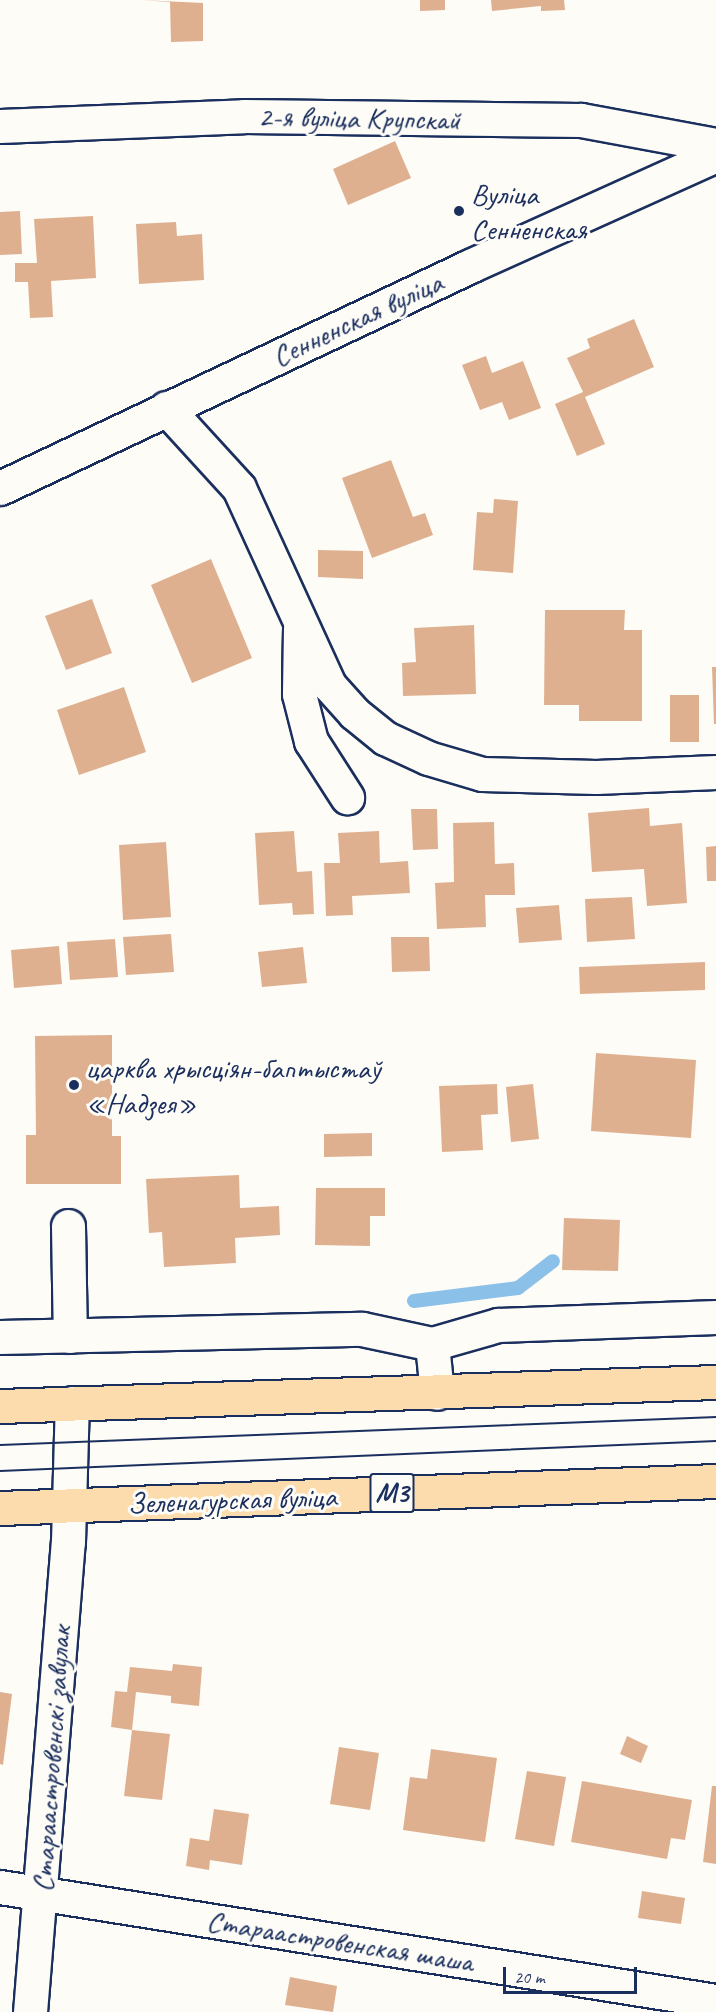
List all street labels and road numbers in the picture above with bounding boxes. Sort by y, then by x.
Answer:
street label: 2-я вуліца Крупскай [257,98,461,138]
street label: Сенненская вуліца [267,264,447,374]
road number: М3 [368,1468,416,1518]
street label: Зеленагурская вуліца [127,1478,337,1522]
street label: Стараастровенскі завулак [24,1625,78,1893]
street label: Стараастровенская шаша [204,1902,476,1980]

